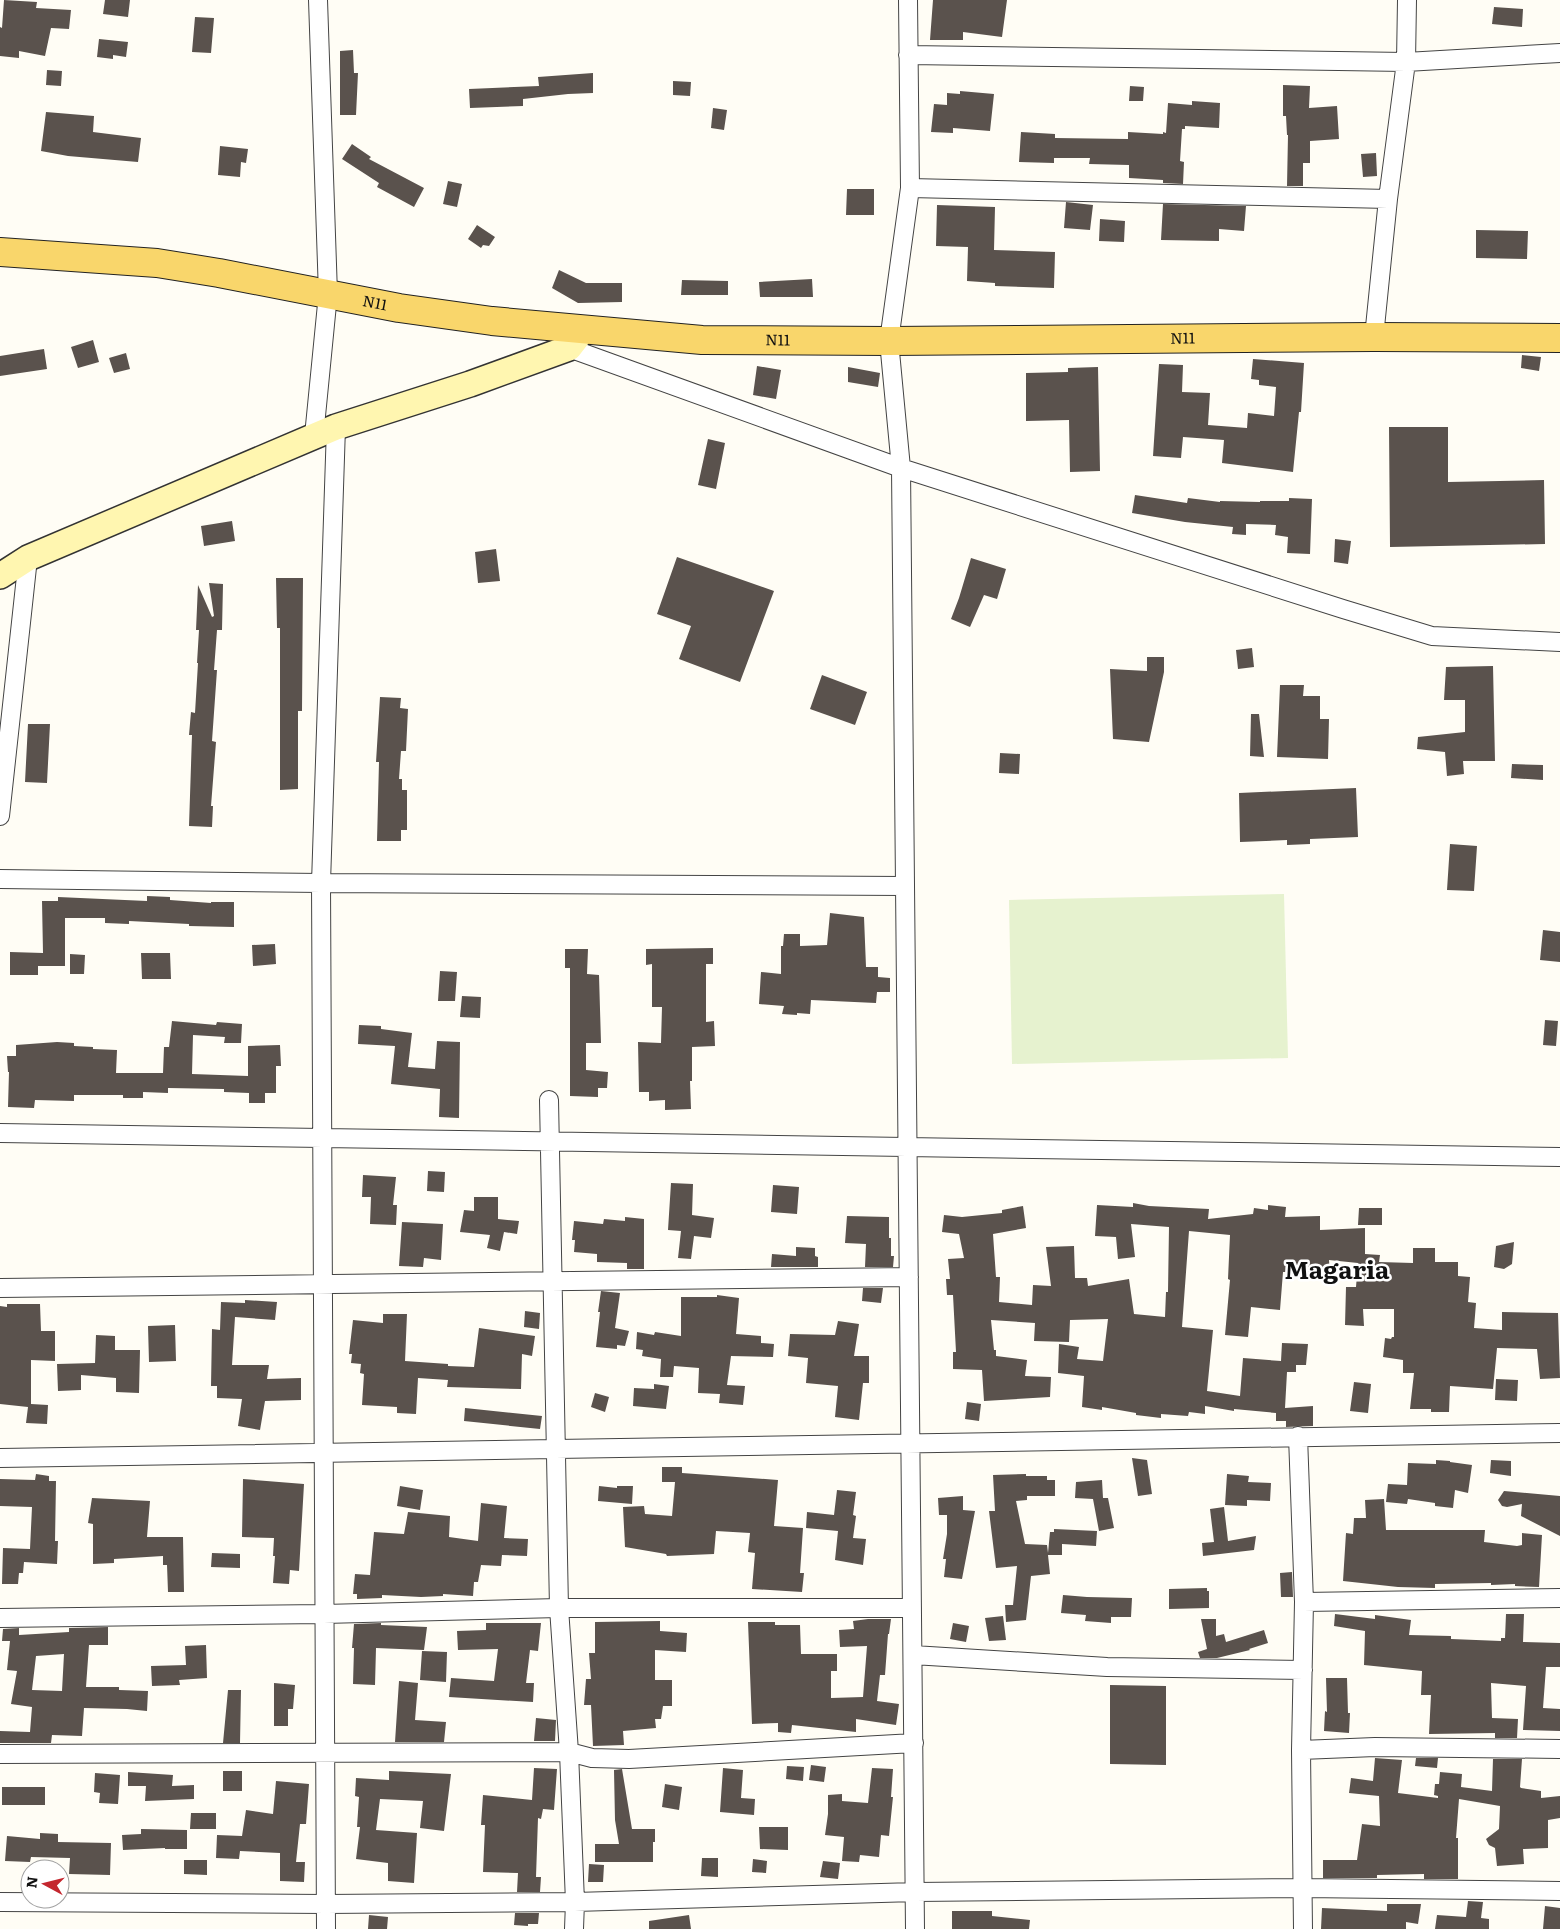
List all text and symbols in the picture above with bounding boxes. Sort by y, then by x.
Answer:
street label: N11 [361,288,390,315]
street label: N11 [1170,325,1195,349]
street label: N11 [765,327,790,350]
district label: Magaria [1284,1250,1390,1287]
north arrow [20,1859,70,1909]
text: N [20,1875,42,1889]

